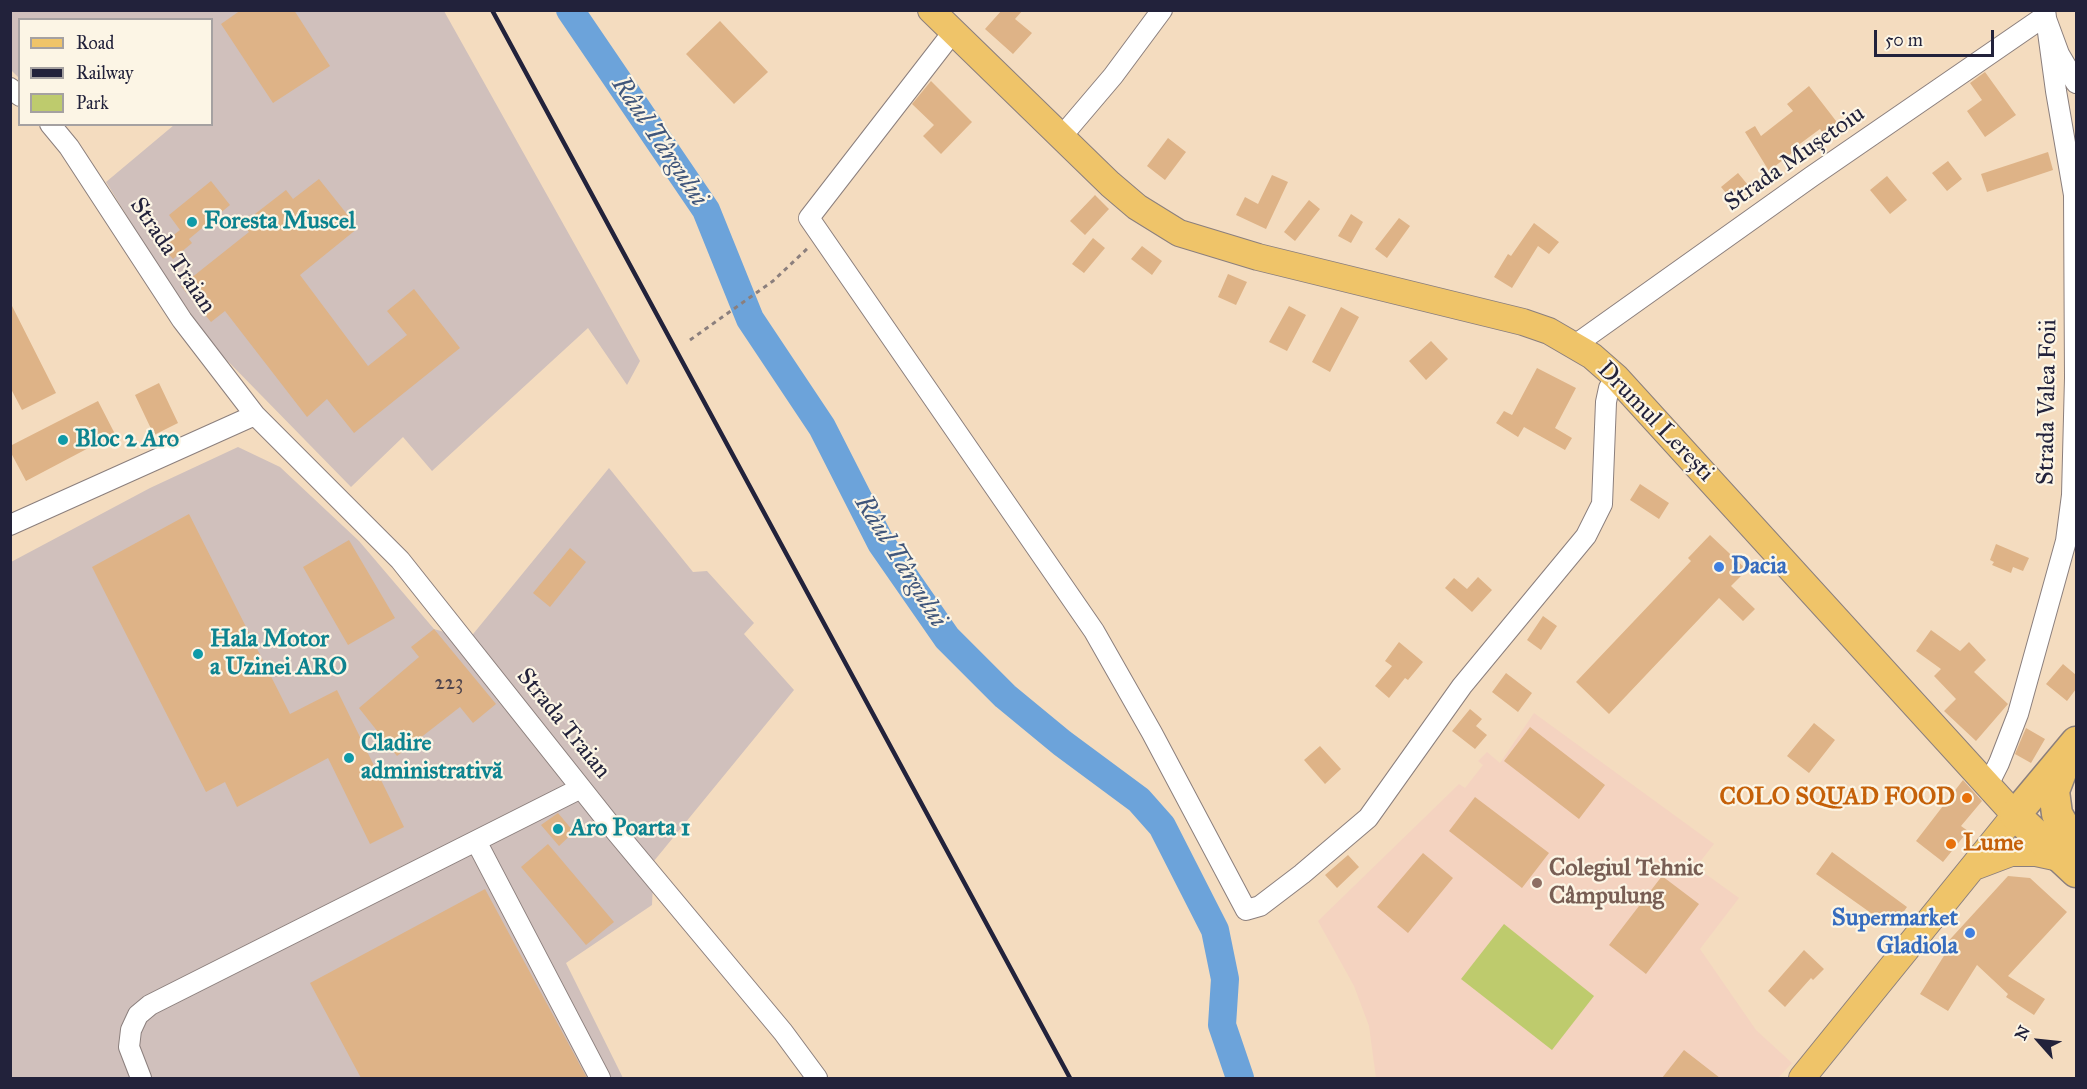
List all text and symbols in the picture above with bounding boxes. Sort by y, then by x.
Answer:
legend [18,18,213,126]
scale bar [1877,18,1997,56]
text: 50 m [1885,29,1923,51]
text: Road [76,32,114,54]
text: Railway [76,62,133,84]
water label: Râul Târgului [604,71,714,213]
text: Park [76,92,109,114]
street label: Strada Mușetoiu [1719,100,1871,218]
street label: Strada Traian [123,193,221,319]
place label: Foresta Muscel [204,208,355,236]
marker: Foresta Muscel [185,215,199,229]
street label: Strada Valea Foii [2032,319,2064,485]
street label: Drumul Lerești [1591,356,1719,488]
place label: Bloc 2 Aro [75,426,179,454]
marker: Bloc 2 Aro [56,433,70,447]
water label: Râul Târgului [847,490,953,634]
place label: Dacia [1731,553,1787,581]
marker: Dacia [1712,560,1726,574]
place label: Hala Motor a Uzinei ARO [210,626,347,682]
marker: Hala Motor a Uzinei ARO [191,647,205,661]
street label: Strada Traian [510,663,616,785]
house number: 223 [434,671,464,697]
place label: Cladire administrativă [361,730,502,786]
marker: Cladire administrativă [342,751,356,765]
place label: COLO SQUAD FOOD [1720,784,1955,812]
marker: COLO SQUAD FOOD [1960,791,1974,805]
place label: Aro Poarta 1 [570,815,690,843]
marker: Aro Poarta 1 [551,822,565,836]
place label: Lume [1963,830,2024,858]
marker: Lume [1944,837,1958,851]
place label: Colegiul Tehnic Câmpulung [1549,855,1703,911]
marker: Colegiul Tehnic Câmpulung [1530,876,1544,890]
place label: Supermarket Gladiola [1832,905,1958,961]
marker: Supermarket Gladiola [1963,926,1977,940]
north arrow [2009,1011,2069,1071]
text: N [2011,1022,2034,1043]

